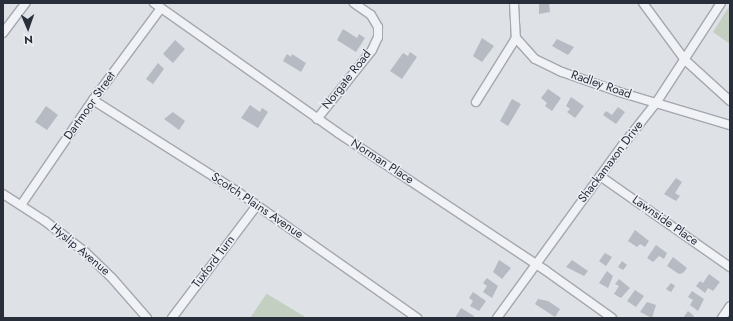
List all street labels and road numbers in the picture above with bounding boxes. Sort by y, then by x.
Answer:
street label: Norgate Road [319,48,375,112]
street label: Radley Road [569,68,633,102]
street label: Dartmoor Street [61,69,119,143]
street label: Shackamaxon Drive [576,118,646,206]
street label: Norman Place [348,136,416,188]
street label: Scotch Plains Avenue [208,170,306,242]
street label: Lawnside Place [629,193,701,249]
street label: Hyslip Avenue [48,221,112,279]
street label: Tuxford Turn [190,233,238,291]

